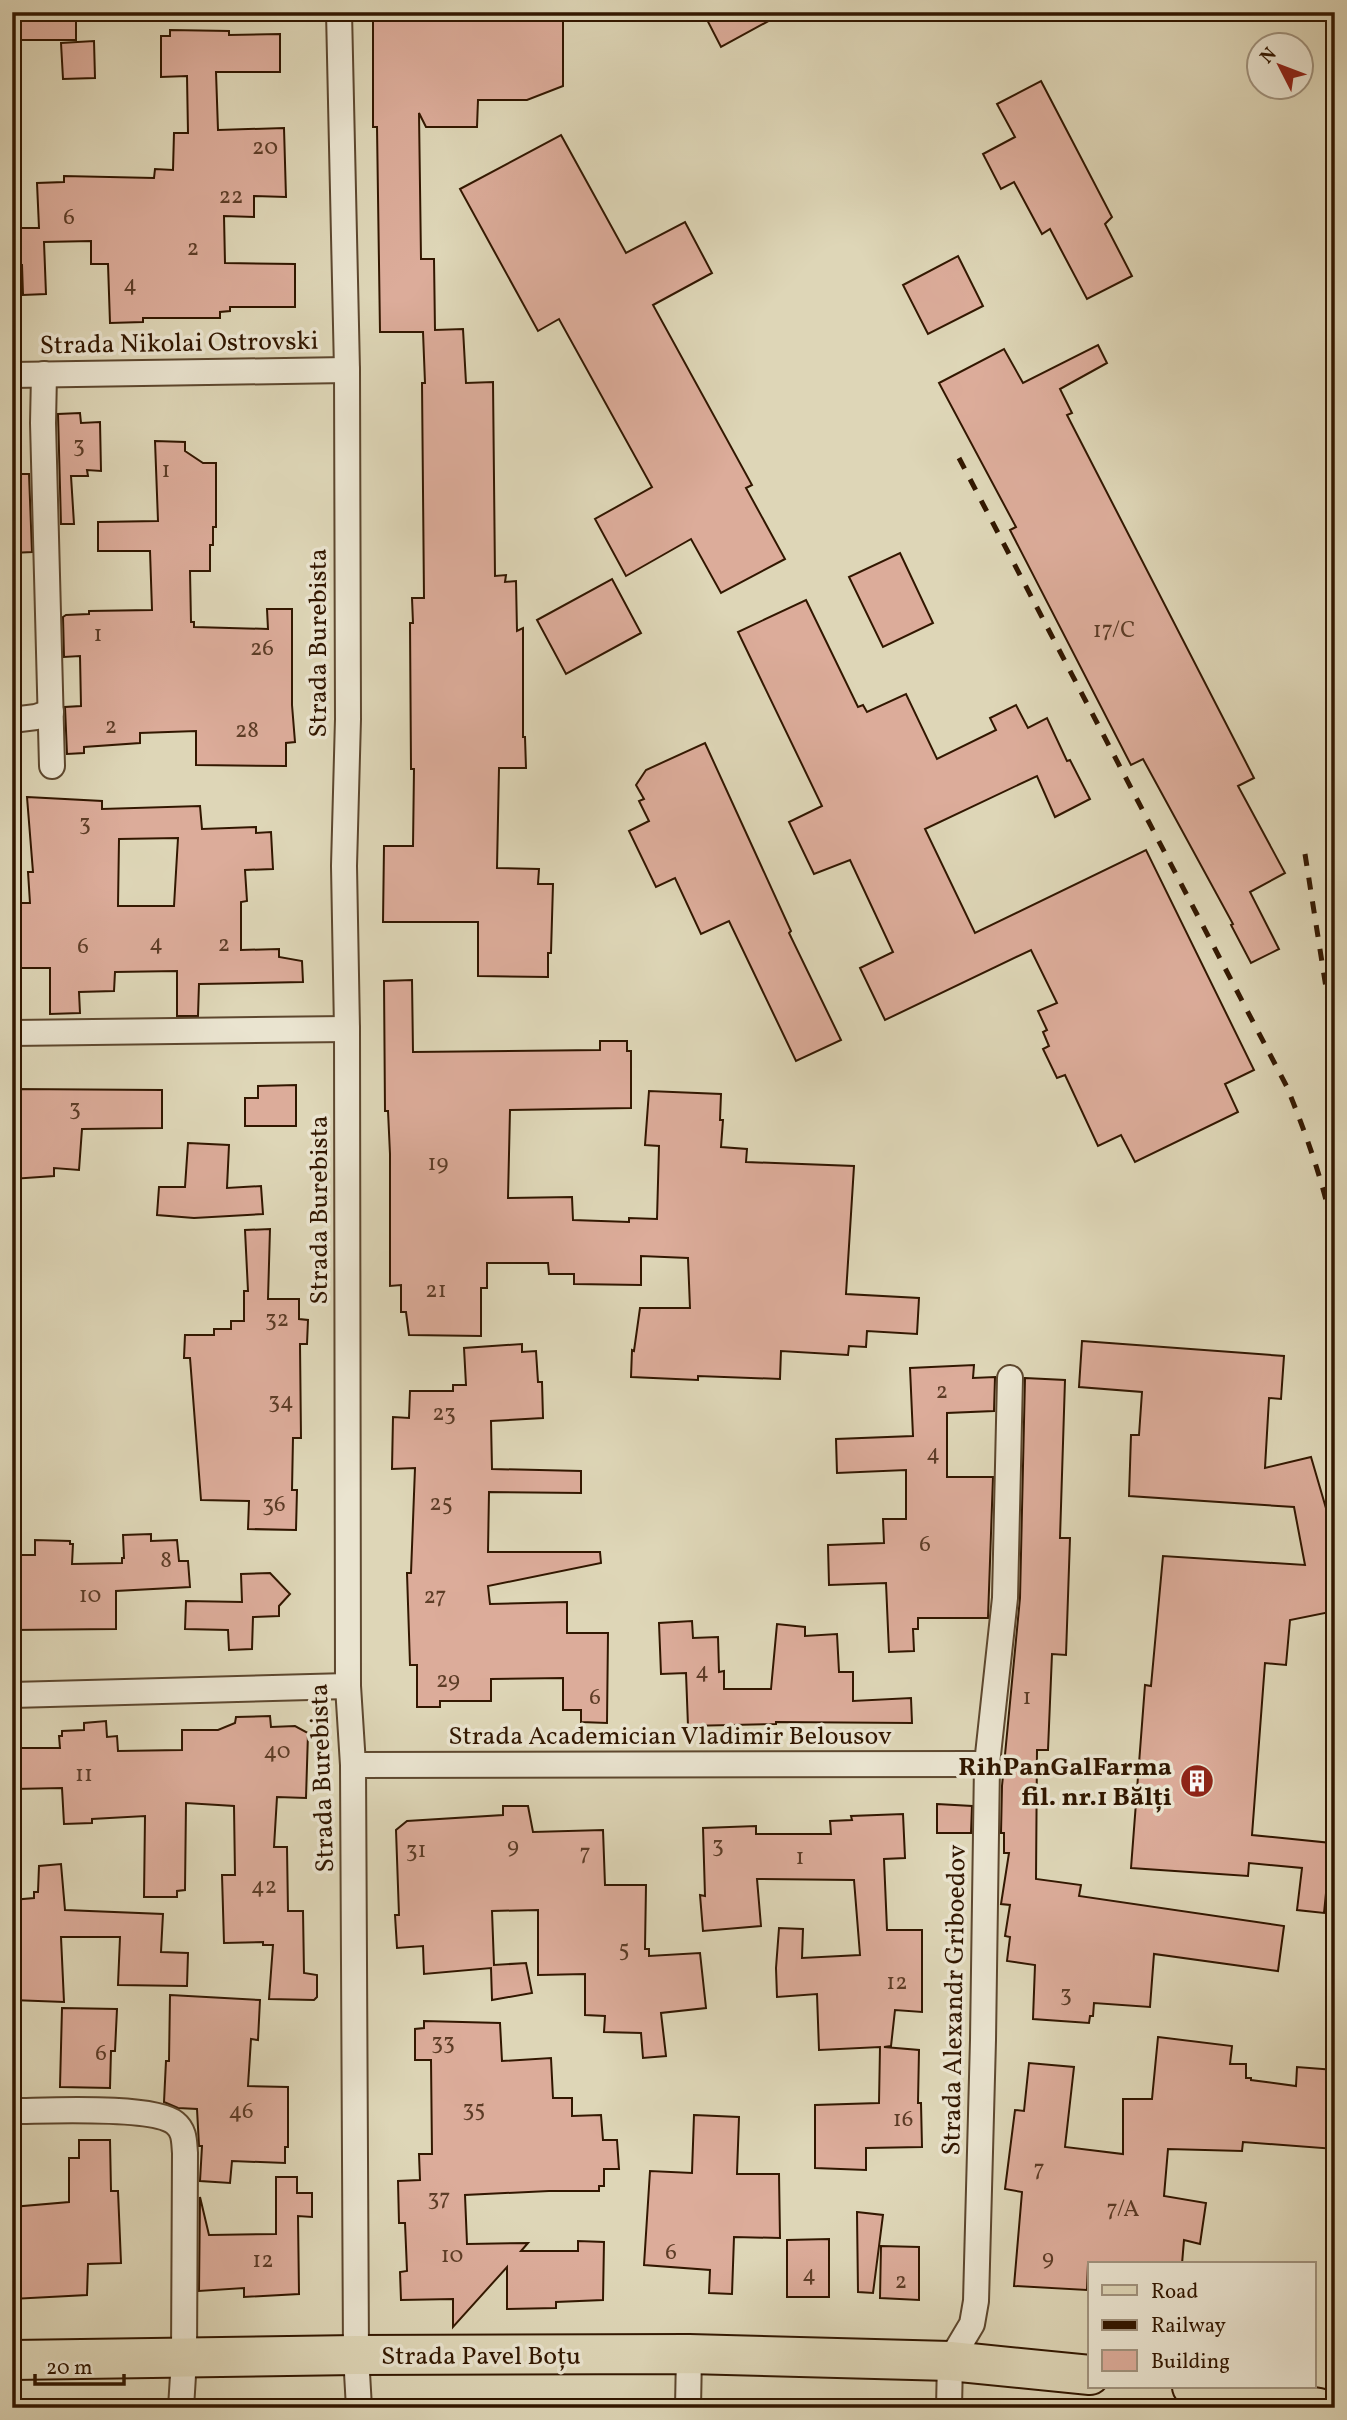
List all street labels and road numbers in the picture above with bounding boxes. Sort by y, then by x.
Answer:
street label: Strada Nikolai Ostrovski [39,324,319,364]
street label: Strada Burebista [301,548,337,738]
street label: Strada Burebista [302,1115,338,1305]
street label: Strada Burebista [302,1683,344,1873]
street label: Strada Academician Vladimir Belousov [448,1719,892,1755]
street label: Strada Alexandr Griboedov [934,1844,976,2156]
street label: Strada Pavel Boțu [381,2339,581,2375]

